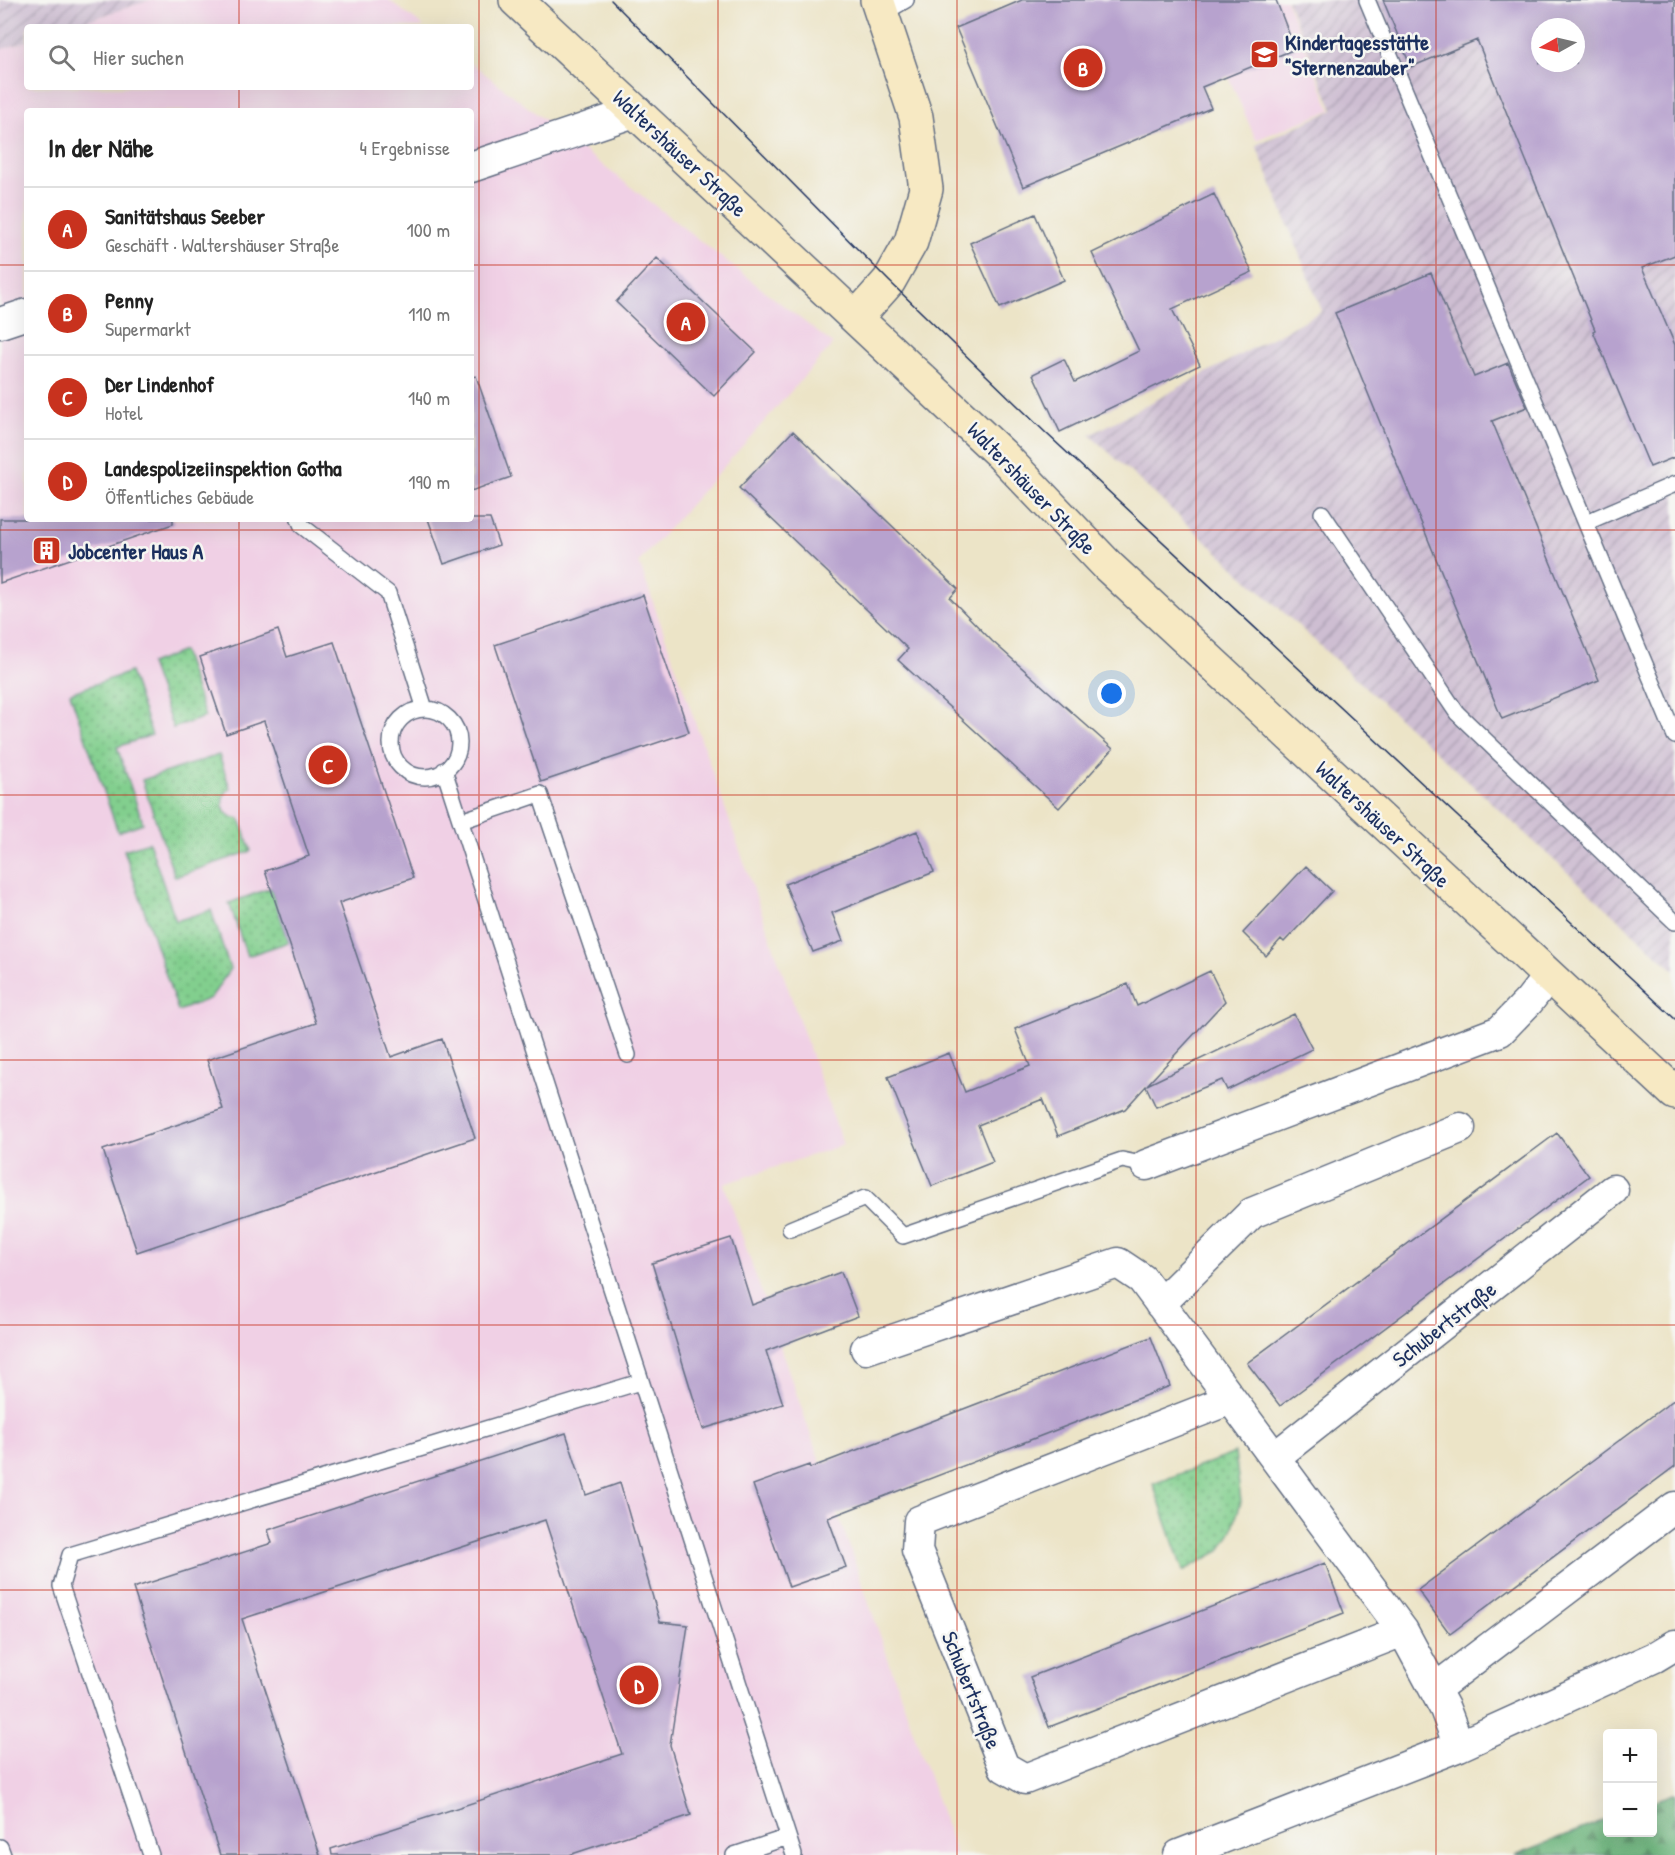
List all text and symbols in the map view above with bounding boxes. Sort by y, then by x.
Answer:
north arrow [1531,18,1585,72]
search box [24,24,474,90]
place label: Kindertagesstätte "Sternenzauber" [1285,27,1429,82]
school or university icon: Kindertagesstätte "Sternenzauber" [1248,39,1280,71]
icon: search [45,41,78,74]
text: Hier suchen [93,42,184,72]
pin: B [1064,46,1102,90]
street label: Waltershäuser Straße [606,83,754,223]
text: In der Nähe [48,130,154,165]
text: 4 Ergebnisse [359,134,450,161]
text: Sanitätshaus Seeber [105,201,265,231]
text: A [63,216,72,243]
text: 100 m [407,216,450,243]
text: Geschäft · Waltershäuser Straße [105,231,340,258]
text: Penny [105,285,154,315]
text: B [62,300,73,327]
text: 110 m [408,300,450,327]
pin: A [666,300,706,344]
text: Supermarkt [105,315,191,342]
text: Der Lindenhof [105,369,214,399]
text: C [62,384,73,411]
text: 140 m [408,384,450,411]
text: Hotel [105,399,143,426]
street label: Waltershäuser Straße [961,415,1103,561]
text: Landespolizeiinspektion Gotha [105,453,342,483]
text: D [63,468,72,495]
text: 190 m [408,468,450,495]
text: Öffentliches Gebäude [105,483,254,510]
building icon: Jobcenter Haus A [31,535,63,567]
place label: Jobcenter Haus A [68,536,203,566]
your location [1097,679,1126,708]
pin: C [308,742,348,788]
street label: Waltershäuser Straße [1309,754,1457,894]
street label: Schubertstraße [1386,1274,1502,1374]
street label: Schubertstraße [935,1627,1009,1753]
pin: D [620,1662,658,1708]
map controls [1603,1729,1657,1837]
button: + [1603,1729,1657,1783]
button: − [1603,1783,1657,1837]

